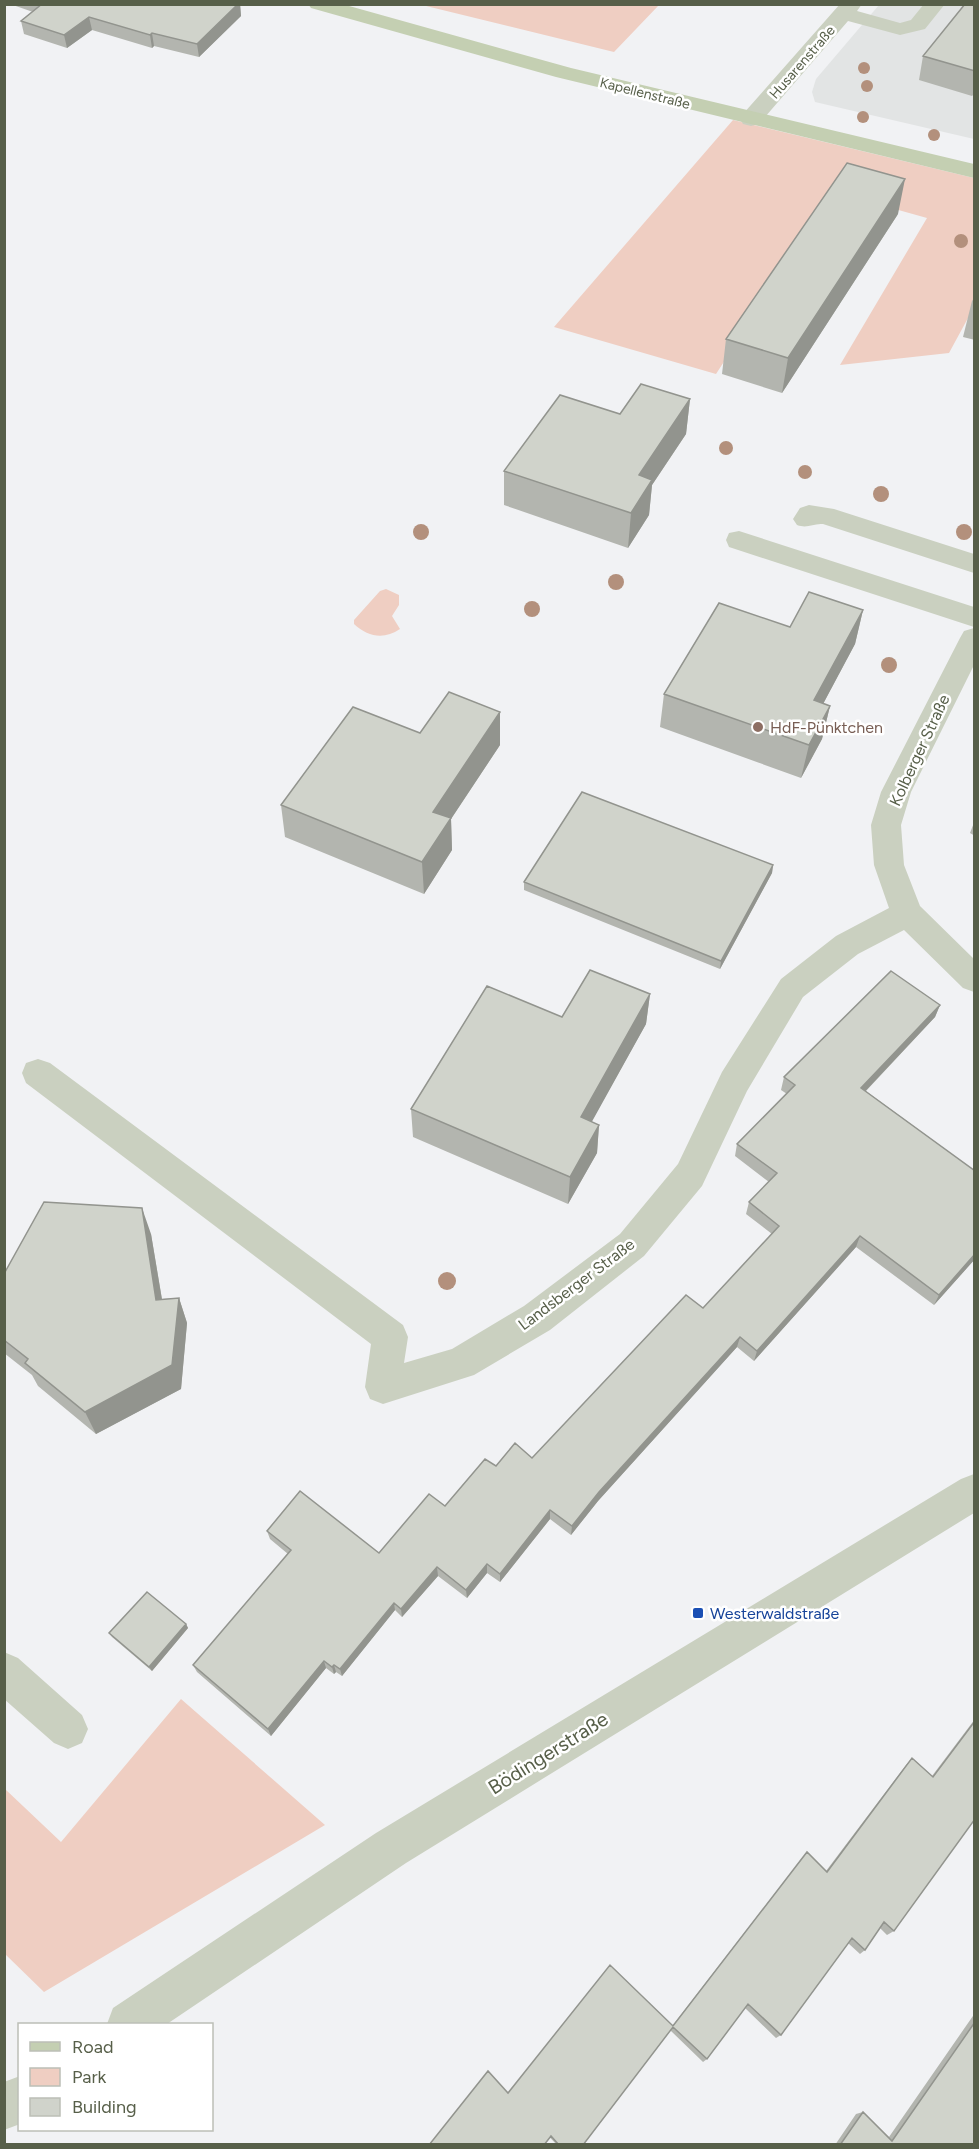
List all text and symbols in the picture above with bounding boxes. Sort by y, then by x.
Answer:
street label: Husarenstraße [766,22,839,102]
street label: Kapellenstraße [598,74,692,113]
street label: Kolberger Straße [885,691,954,809]
place label: HdF-Pünktchen [770,718,883,737]
marker: HdF-Pünktchen [751,720,765,734]
street label: Landsberger Straße [514,1234,638,1334]
place label: Westerwaldstraße [710,1604,840,1623]
marker: Westerwaldstraße [691,1606,705,1620]
street label: Bödingerstraße [484,1707,612,1799]
legend [18,2023,213,2131]
text: Road [72,2036,113,2058]
text: Park [72,2066,107,2088]
text: Building [72,2096,137,2118]

